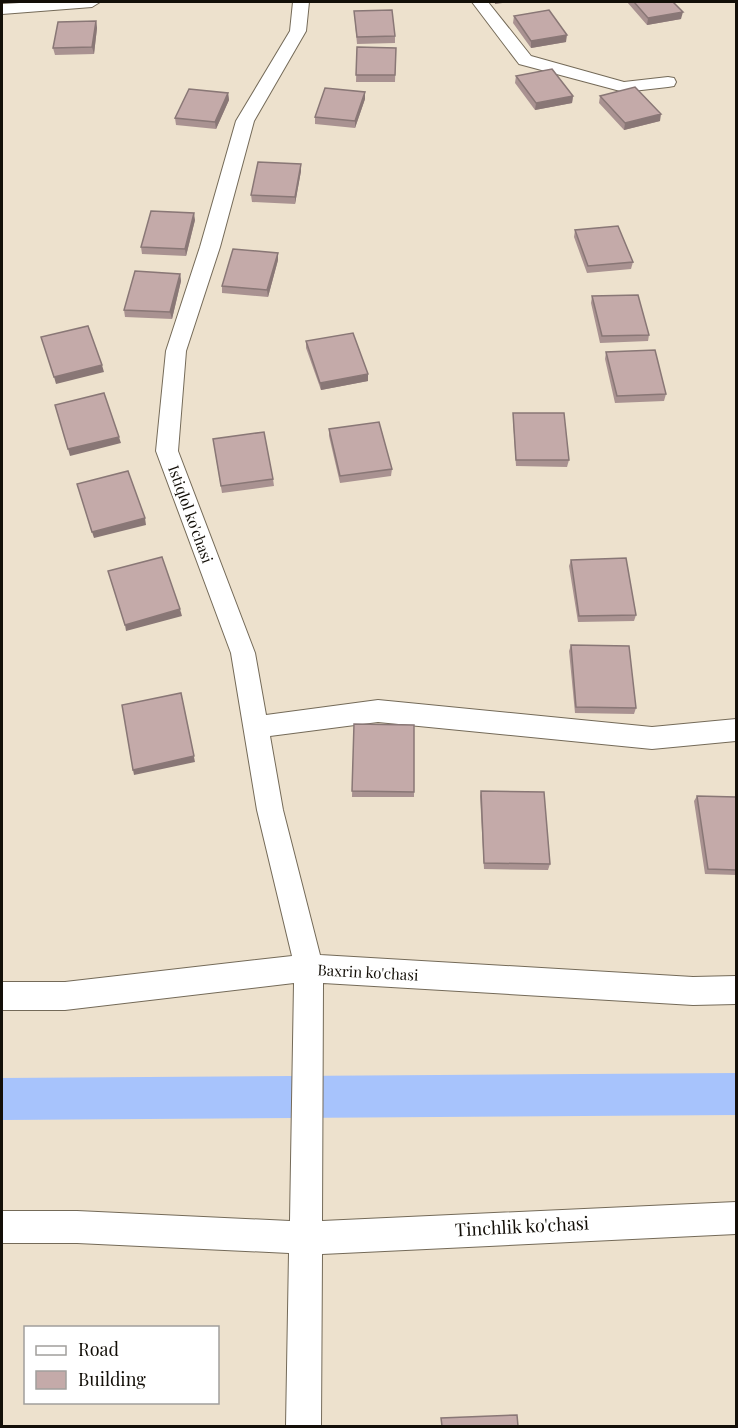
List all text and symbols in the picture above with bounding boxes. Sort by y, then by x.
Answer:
street label: Istiqlol ko'chasi [164,462,218,566]
street label: Baxrin ko'chasi [317,959,420,985]
street label: Tinchlik ko'chasi [454,1211,590,1241]
legend [24,1326,219,1404]
text: Road [78,1337,119,1361]
text: Building [78,1367,146,1391]

